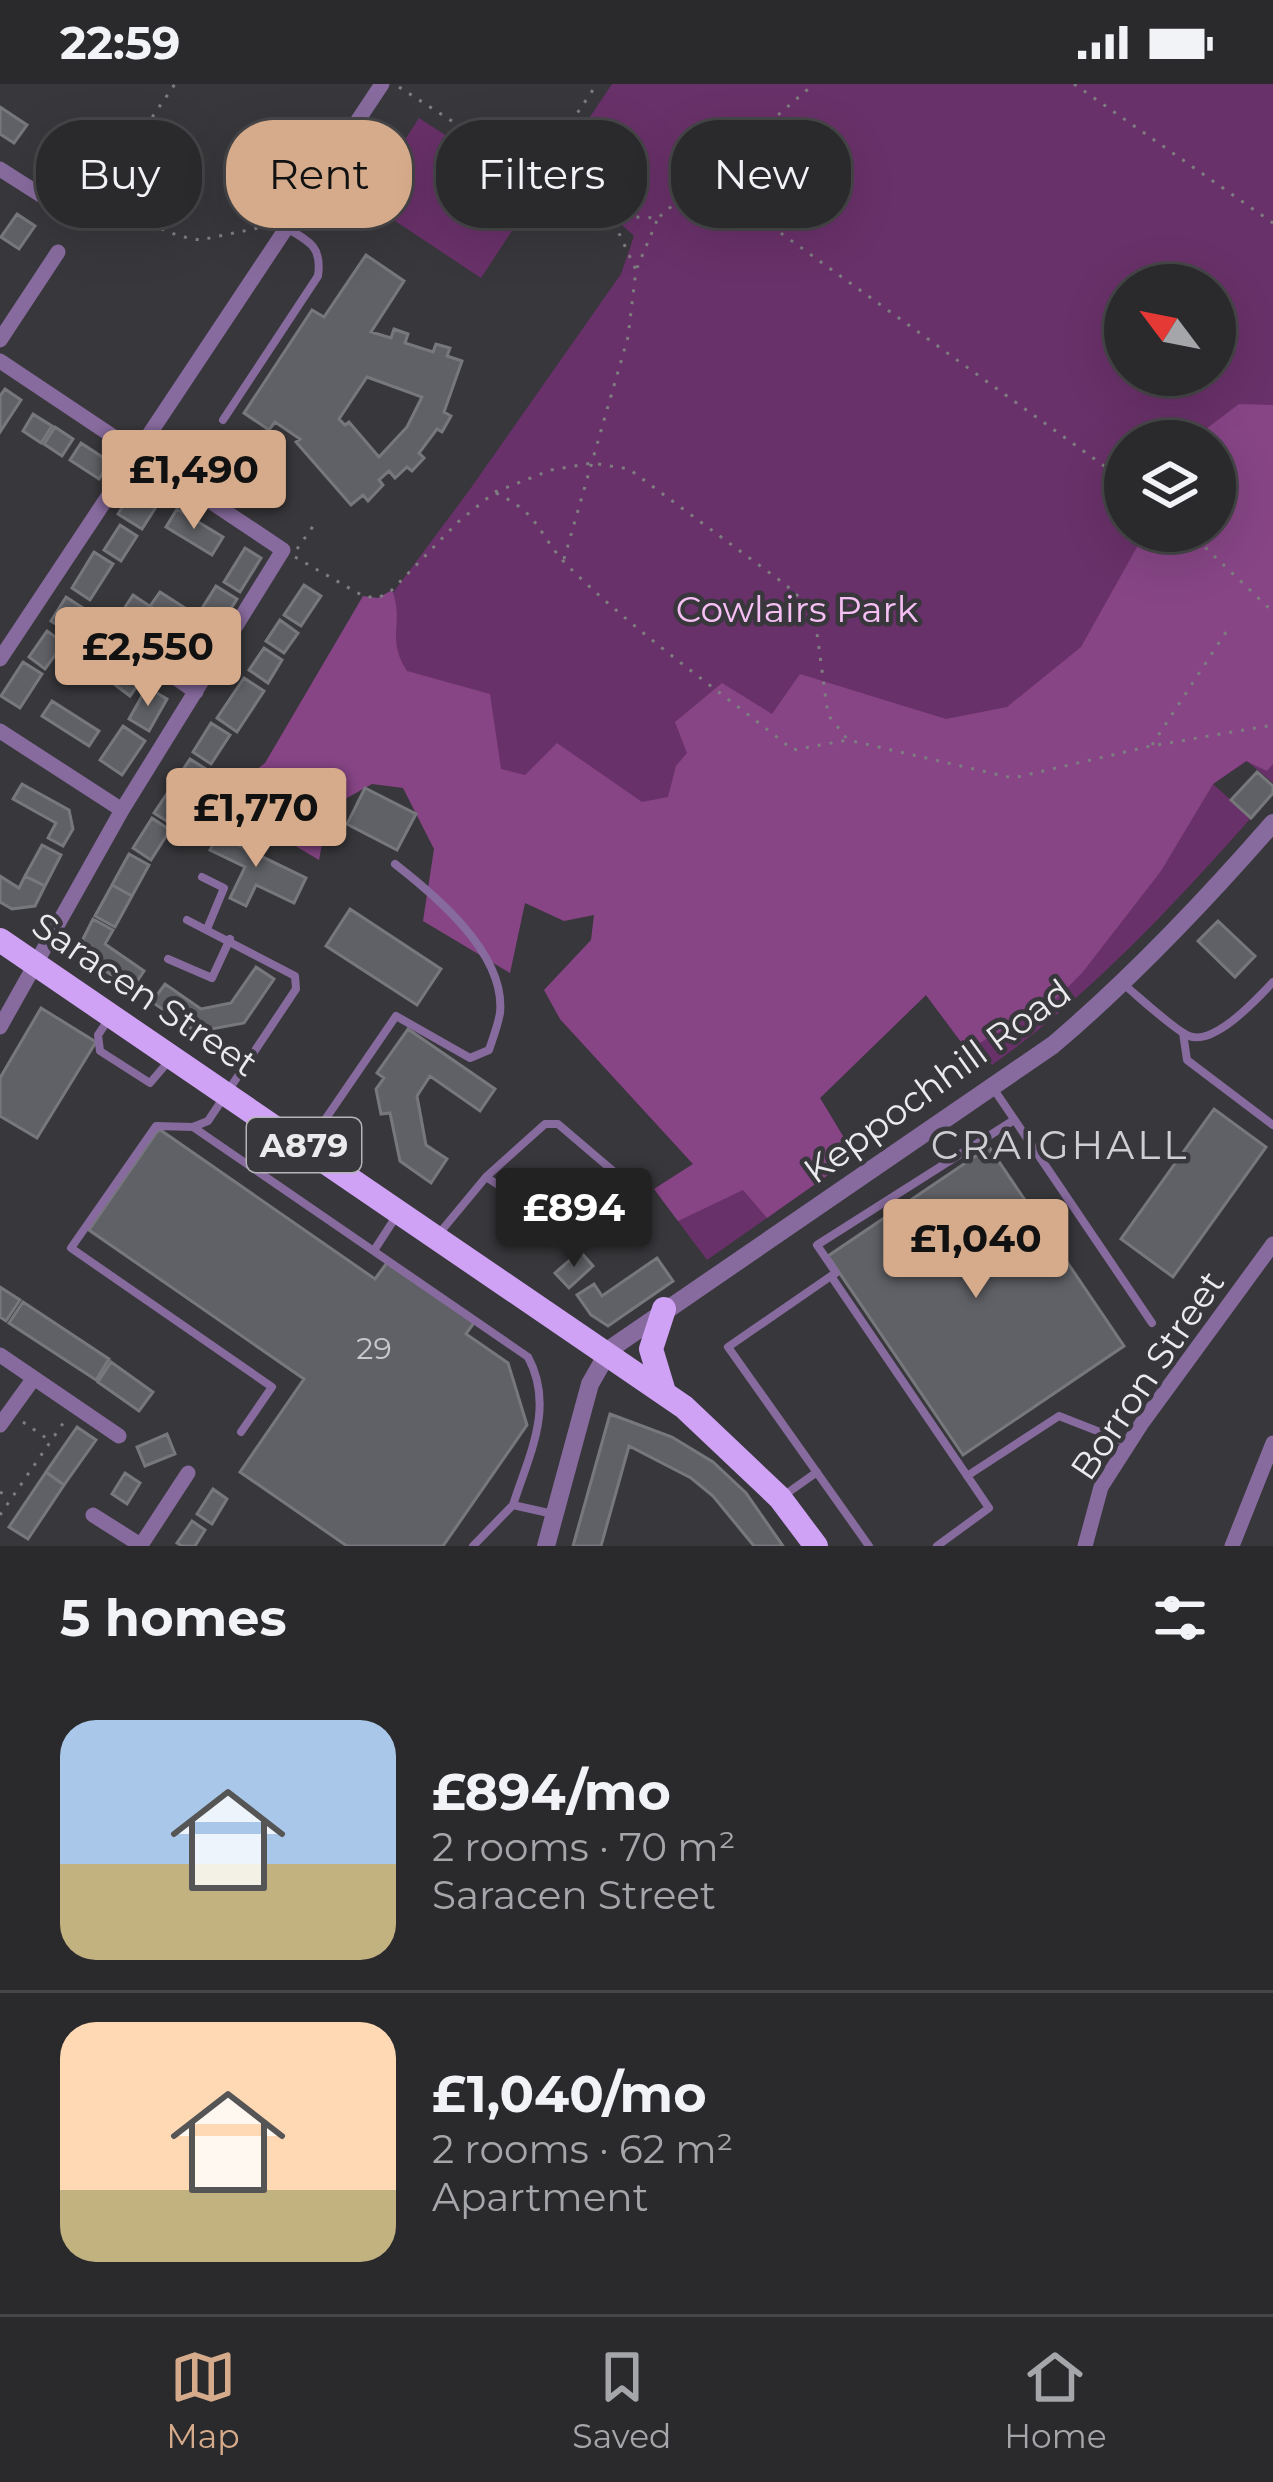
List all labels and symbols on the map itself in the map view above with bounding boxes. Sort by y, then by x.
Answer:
north arrow [1104,264,1236,396]
pin: £1,490 [96,430,292,532]
park label: Cowlairs Park [676,587,919,631]
pin: £2,550 [50,607,246,709]
pin: £1,770 [158,768,354,870]
street label: Saracen Street [24,903,266,1085]
street label: Keppochhill Road [795,969,1079,1193]
road number: A879 [247,1118,361,1172]
district label: CRAIGHALL [931,1121,1189,1169]
pin: £894 [503,1168,645,1270]
pin: £1,040 [878,1199,1074,1301]
street label: Borron Street [1061,1262,1233,1488]
house number: 29 [356,1330,392,1367]

